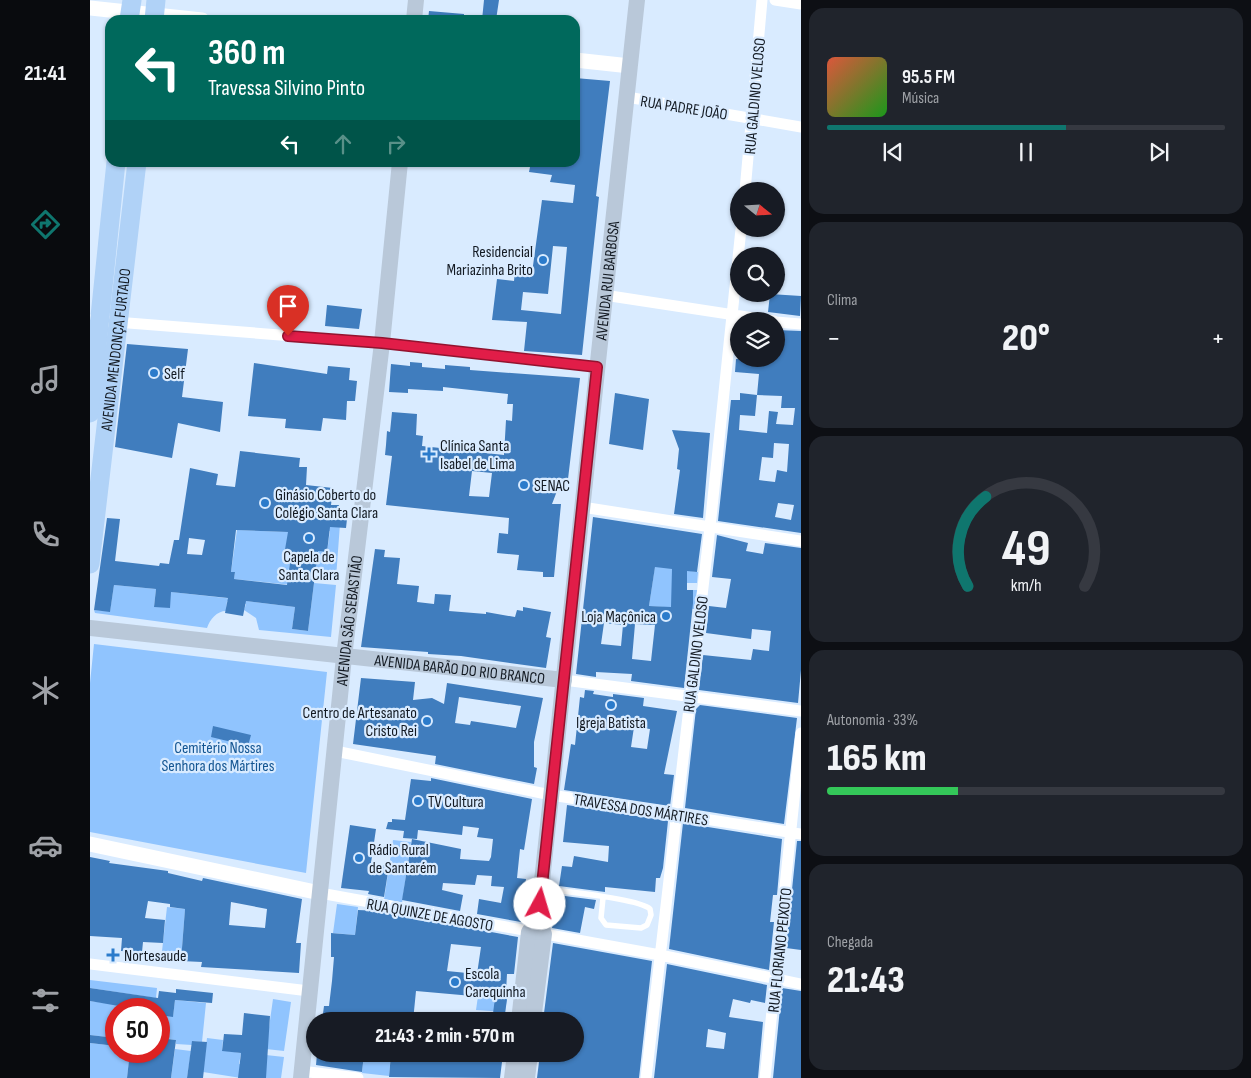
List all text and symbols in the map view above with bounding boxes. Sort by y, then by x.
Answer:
text: 360 m [208,32,285,75]
icon: left [125,35,190,100]
street label: RUA GALDINO VELOSO [741,37,770,155]
text: 21:41 [24,60,66,87]
text: 95.5 FM [902,66,955,89]
text: Travessa Silvino Pinto [208,75,365,102]
text: Música [902,89,939,108]
street label: RUA PADRE JOÃO [639,92,729,125]
icon: left [276,130,304,158]
icon: ahead [329,130,357,158]
icon: right [382,130,410,158]
icon: previous [879,138,907,166]
icon: pause [1012,138,1040,166]
icon: next [1145,138,1173,166]
north arrow [730,182,785,238]
map controls [730,182,785,367]
icon: directions [28,207,63,242]
street label: AVENIDA RUI BARBOSA [592,220,624,342]
place label: Residencial Mariazinha Brito [446,243,533,280]
button: search [730,247,785,302]
marker: Residencial Mariazinha Brito [537,254,549,266]
street label: AVENIDA MENDONÇA FURTADO [98,267,136,433]
pin [267,285,309,336]
text: Clima [827,291,857,310]
icon: arrive [274,292,302,320]
button: layers [730,312,785,367]
text: 20° [1002,316,1050,361]
text: − [827,322,841,355]
text: + [1211,322,1225,355]
icon: music [28,362,63,397]
place label: Self [164,365,185,384]
marker: Self [148,367,160,379]
place label: Clínica Santa Isabel de Lima [440,437,515,474]
marker: Clínica Santa Isabel de Lima [422,447,436,461]
place label: SENAC [534,477,570,496]
marker: SENAC [518,479,530,491]
place label: Ginásio Coberto do Colégio Santa Clara [275,486,378,523]
marker: Ginásio Coberto do Colégio Santa Clara [259,497,271,509]
icon: phone [28,517,63,552]
text: 49 [1002,518,1050,581]
marker: Capela de Santa Clara [303,532,315,544]
place label: Capela de Santa Clara [279,548,339,585]
street label: AVENIDA SÃO SEBASTIÃO [333,554,367,688]
text: km/h [1011,575,1041,596]
street label: RUA GALDINO VELOSO [680,595,713,713]
place label: Loja Maçônica [581,608,656,627]
marker: Loja Maçônica [660,610,672,622]
street label: AVENIDA BARÃO DO RIO BRANCO [372,651,546,689]
icon: climate [28,673,63,708]
marker: Igreja Batista [605,699,617,711]
place label: Centro de Artesanato Cristo Rei [303,704,417,741]
text: Autonomia · 33% [827,711,918,730]
place label: Igreja Batista [576,714,646,733]
marker: Centro de Artesanato Cristo Rei [421,715,433,727]
text: 165 km [827,736,927,781]
park label: Cemitério Nossa Senhora dos Mártires [161,739,275,776]
street label: TRAVESSA DOS MÁRTIRES [572,790,710,831]
place label: TV Cultura [428,793,484,812]
marker: TV Cultura [412,795,424,807]
icon: car [28,828,63,863]
place label: Rádio Rural de Santarém [369,841,437,878]
marker: Rádio Rural de Santarém [353,852,365,864]
position arrow [513,877,565,929]
street label: RUA FLORIANO PEIXOTO [764,887,796,1013]
street label: RUA QUINZE DE AGOSTO [365,895,494,936]
text: Chegada [827,933,873,952]
place label: Nortesaude [124,947,186,966]
marker: Nortesaude [106,948,120,962]
text: 21:43 [827,958,905,1003]
place label: Escola Carequinha [465,965,526,1002]
marker: Escola Carequinha [449,976,461,988]
icon: filters [28,983,63,1018]
speed limit sign: 50 [105,998,170,1063]
text: 21:43 · 2 min · 570 m [375,1025,515,1048]

